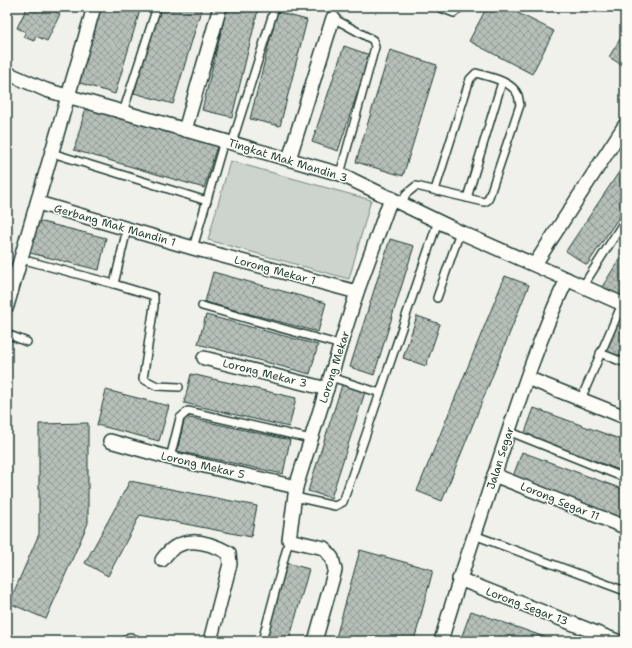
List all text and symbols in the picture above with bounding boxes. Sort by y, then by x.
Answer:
street label: Tingkat Mak Mandin 3 [226,135,349,186]
street label: Gerbang Mak Mandin 1 [52,201,178,250]
street label: Lorong Mekar 1 [233,252,317,289]
street label: Lorong Mekar [316,329,353,405]
street label: Lorong Mekar 3 [221,356,309,391]
street label: Jalan Segar [483,425,518,491]
street label: Lorong Mekar 5 [159,449,247,482]
street label: Lorong Segar 11 [518,479,602,524]
street label: Lorong Segar 13 [484,584,570,629]

